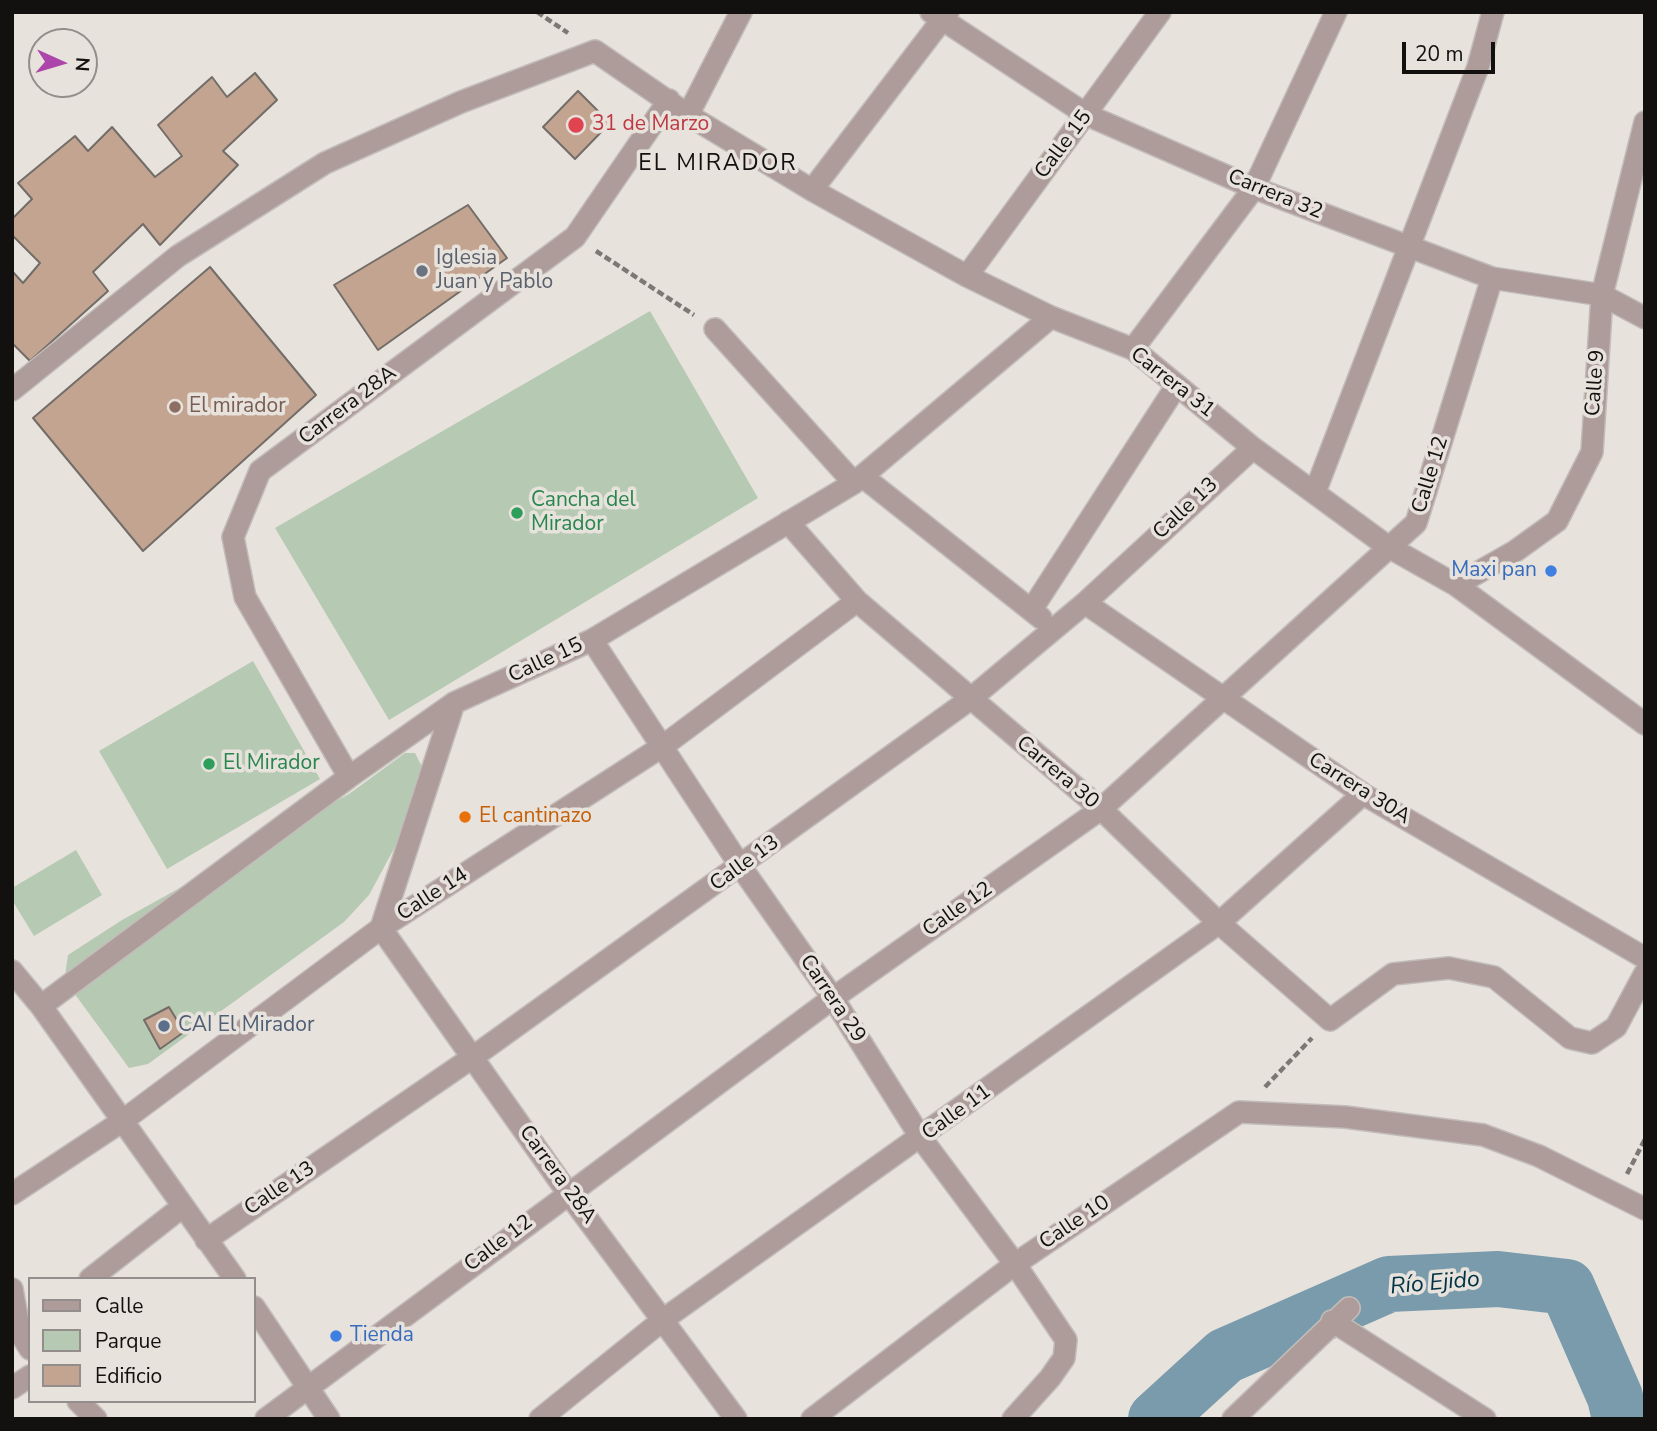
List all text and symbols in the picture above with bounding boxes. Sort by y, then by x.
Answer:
north arrow [28,28,98,98]
scale bar [1405,28,1498,72]
text: 20 m [1415,40,1464,68]
text: N [68,56,95,72]
street label: Calle 15 [1030,106,1098,184]
place label: 31 de Marzo [592,112,709,138]
marker: 31 de Marzo [566,115,586,135]
district label: EL MIRADOR [640,150,796,178]
street label: Carrera 32 [1224,165,1326,225]
place label: Iglesia Juan y Pablo [436,246,553,296]
marker: Iglesia Juan y Pablo [414,263,430,279]
street label: Carrera 31 [1125,342,1219,424]
street label: Calle 9 [1581,349,1611,417]
street label: Carrera 28A [294,361,402,451]
place label: El mirador [189,394,286,420]
marker: El mirador [167,399,183,415]
street label: Calle 12 [1407,434,1455,516]
street label: Calle 13 [1149,473,1223,545]
place label: Cancha del Mirador [531,488,636,538]
marker: Cancha del Mirador [509,505,525,521]
place label: Maxi pan [1451,558,1537,584]
marker: Maxi pan [1543,563,1559,579]
street label: Calle 15 [505,633,587,689]
street label: Carrera 30 [1011,731,1103,815]
street label: Carrera 30A [1303,748,1415,830]
place label: El Mirador [223,751,320,777]
marker: El Mirador [201,756,217,772]
place label: El cantinazo [479,804,592,830]
marker: El cantinazo [457,809,473,825]
street label: Calle 13 [706,831,784,897]
street label: Calle 14 [393,863,473,927]
street label: Calle 12 [918,877,998,943]
street label: Carrera 29 [794,950,870,1048]
place label: CAI El Mirador [178,1013,315,1039]
marker: CAI El Mirador [156,1018,172,1034]
street label: Calle 11 [918,1080,996,1146]
street label: Carrera 28A [513,1121,601,1229]
street label: Calle 13 [240,1156,320,1222]
street label: Calle 10 [1035,1190,1115,1256]
street label: Calle 12 [460,1210,538,1278]
water label: Río Ejido [1389,1266,1481,1302]
legend [28,1277,256,1403]
text: Calle [95,1292,143,1320]
place label: Tienda [350,1323,414,1349]
text: Parque [95,1327,162,1355]
marker: Tienda [328,1328,344,1344]
text: Edificio [95,1362,162,1390]

